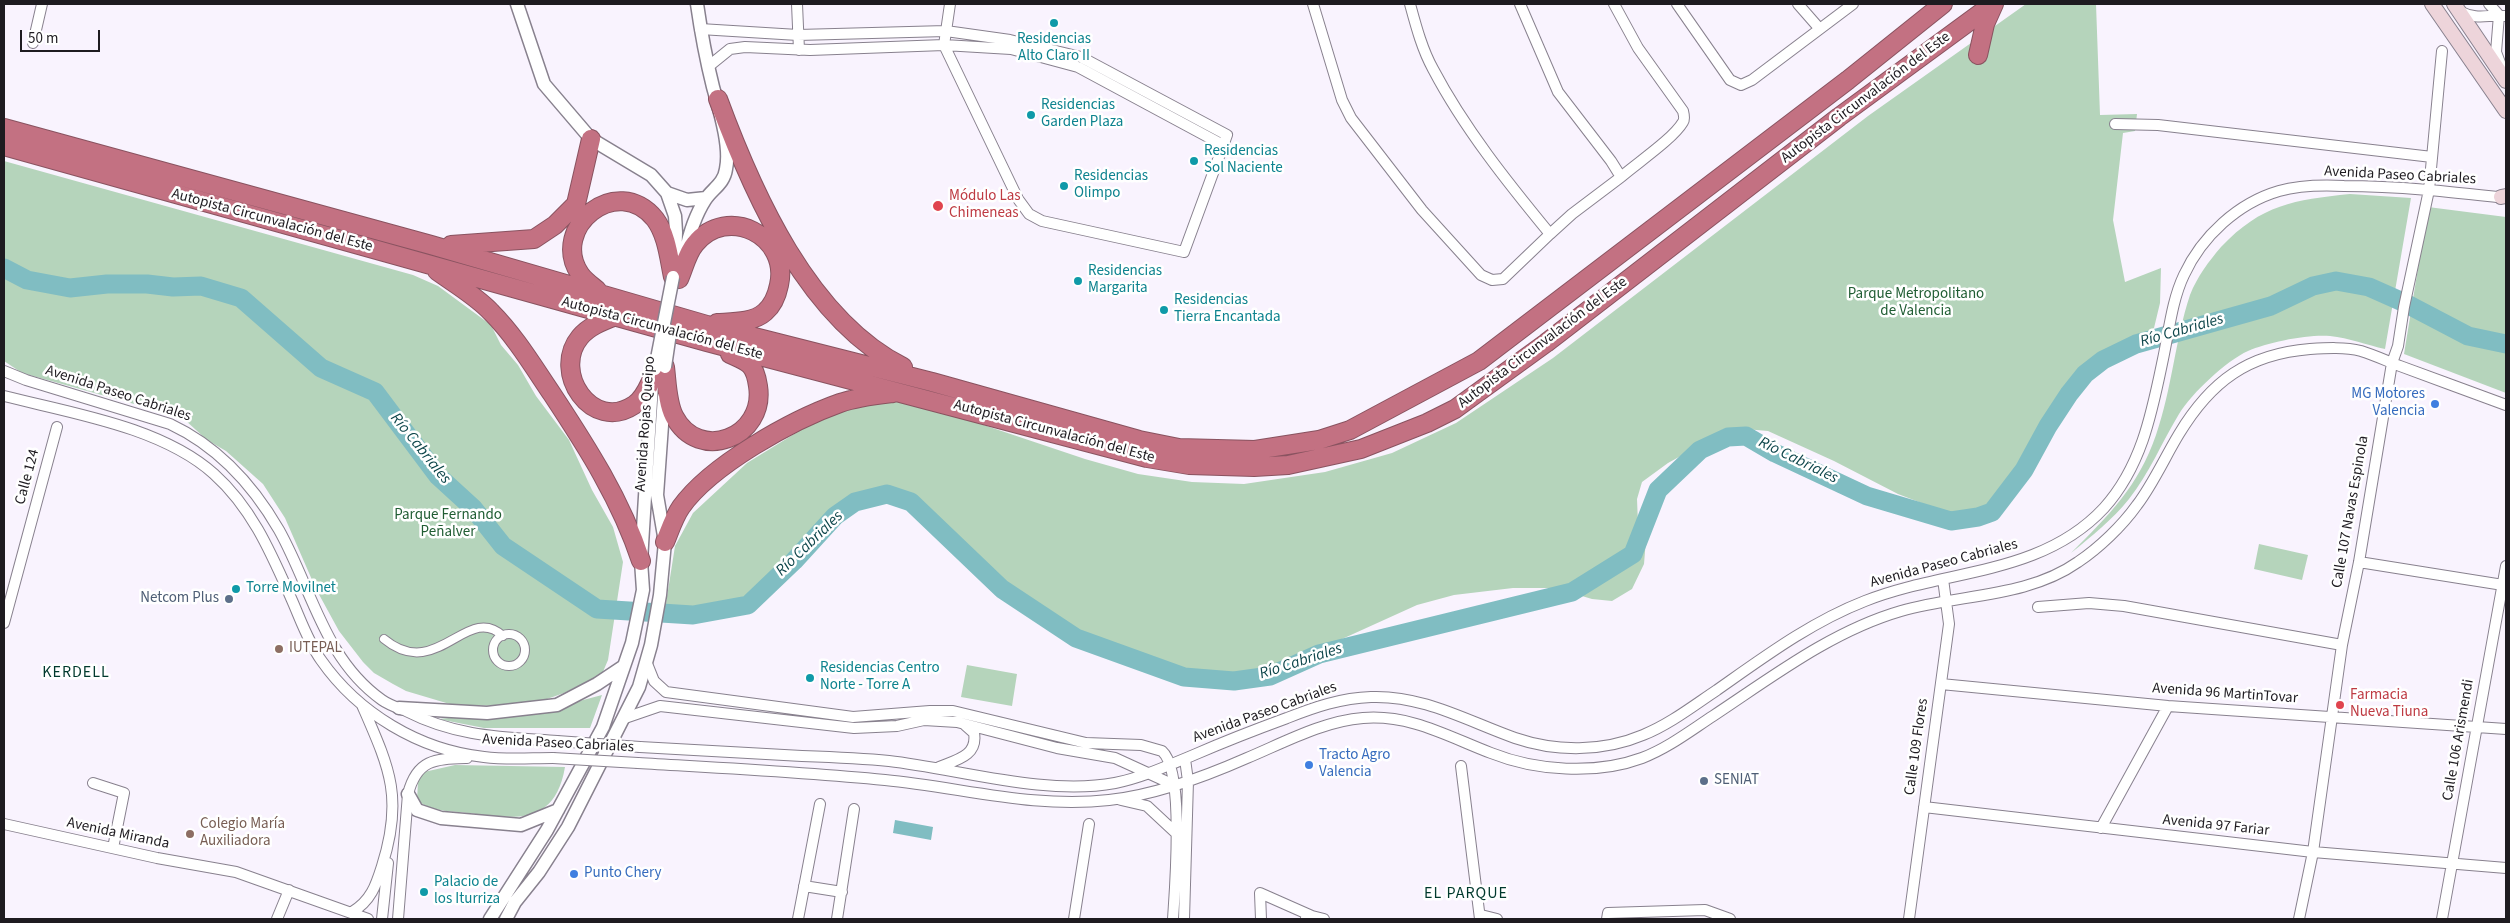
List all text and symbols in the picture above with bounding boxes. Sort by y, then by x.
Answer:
marker: Residencias Alto Claro II [1048,17,1060,29]
scale bar [22,20,102,52]
text: 50 m [28,28,58,49]
street label: Autopista Circunvalación del Este [1778,28,1954,168]
place label: Residencias Alto Claro II [1017,31,1091,66]
place label: Residencias Garden Plaza [1041,97,1123,132]
marker: Residencias Garden Plaza [1025,109,1037,121]
place label: Residencias Sol Naciente [1204,143,1283,178]
marker: Residencias Sol Naciente [1188,155,1200,167]
street label: Avenida Paseo Cabriales [2324,163,2476,189]
place label: Residencias Olimpo [1074,168,1148,203]
marker: Residencias Olimpo [1058,180,1070,192]
street label: Autopista Circunvalación del Este [170,185,374,257]
place label: Módulo Las Chimeneas [949,188,1021,223]
marker: Módulo Las Chimeneas [931,199,945,213]
place label: Residencias Margarita [1088,263,1162,298]
street label: Autopista Circunvalación del Este [1455,273,1631,413]
marker: Residencias Margarita [1072,275,1084,287]
park label: Parque Metropolitano de Valencia [1848,286,1984,321]
place label: Residencias Tierra Encantada [1174,292,1281,327]
street label: Autopista Circunvalación del Este [560,293,764,365]
marker: Residencias Tierra Encantada [1158,304,1170,316]
water label: Río Cabriales [2138,310,2226,352]
street label: Avenida Rojas Queipo [632,356,660,492]
street label: Avenida Paseo Cabriales [43,362,193,426]
place label: MG Motores Valencia [2351,386,2425,421]
street label: Autopista Circunvalación del Este [952,396,1156,468]
marker: MG Motores Valencia [2429,398,2441,410]
water label: Río Cabriales [385,410,455,488]
water label: Río Cabriales [1755,434,1841,488]
street label: Calle 107 Navas Espinola [2329,434,2373,590]
street label: Calle 124 [12,447,44,507]
park label: Parque Fernando Peñalver [394,507,502,542]
water label: Río Cabriales [772,507,848,581]
street label: Avenida Paseo Cabriales [1868,536,2020,592]
place label: Torre Movilnet [246,580,336,598]
marker: Torre Movilnet [230,583,242,595]
place label: Netcom Plus [140,590,219,608]
marker: Netcom Plus [223,593,235,605]
place label: IUTEPAL [289,640,342,658]
water label: Río Cabriales [1257,640,1345,684]
marker: IUTEPAL [273,643,285,655]
place label: Residencias Centro Norte - Torre A [820,660,940,695]
district label: KERDELL [41,663,111,683]
marker: Residencias Centro Norte - Torre A [804,672,816,684]
street label: Calle 106 Arismendi [2439,678,2479,802]
street label: Avenida Paseo Cabriales [1191,679,1339,747]
street label: Avenida 96 MartinTovar [2152,680,2298,708]
place label: Farmacia Nueva Tiuna [2350,687,2428,722]
street label: Calle 109 Flores [1901,697,1933,797]
marker: Farmacia Nueva Tiuna [2334,699,2346,711]
street label: Avenida Paseo Cabriales [482,731,634,757]
place label: Tracto Agro Valencia [1319,747,1390,782]
marker: Tracto Agro Valencia [1303,759,1315,771]
place label: SENIAT [1714,772,1759,790]
marker: SENIAT [1698,775,1710,787]
street label: Avenida 97 Fariar [2162,811,2270,841]
street label: Avenida Miranda [65,814,171,854]
place label: Colegio María Auxiliadora [200,816,285,851]
marker: Colegio María Auxiliadora [184,828,196,840]
place label: Punto Chery [584,865,662,883]
marker: Punto Chery [568,868,580,880]
place label: Palacio de los Iturriza [434,874,500,909]
district label: EL PARQUE [1423,884,1509,904]
marker: Palacio de los Iturriza [418,886,430,898]

